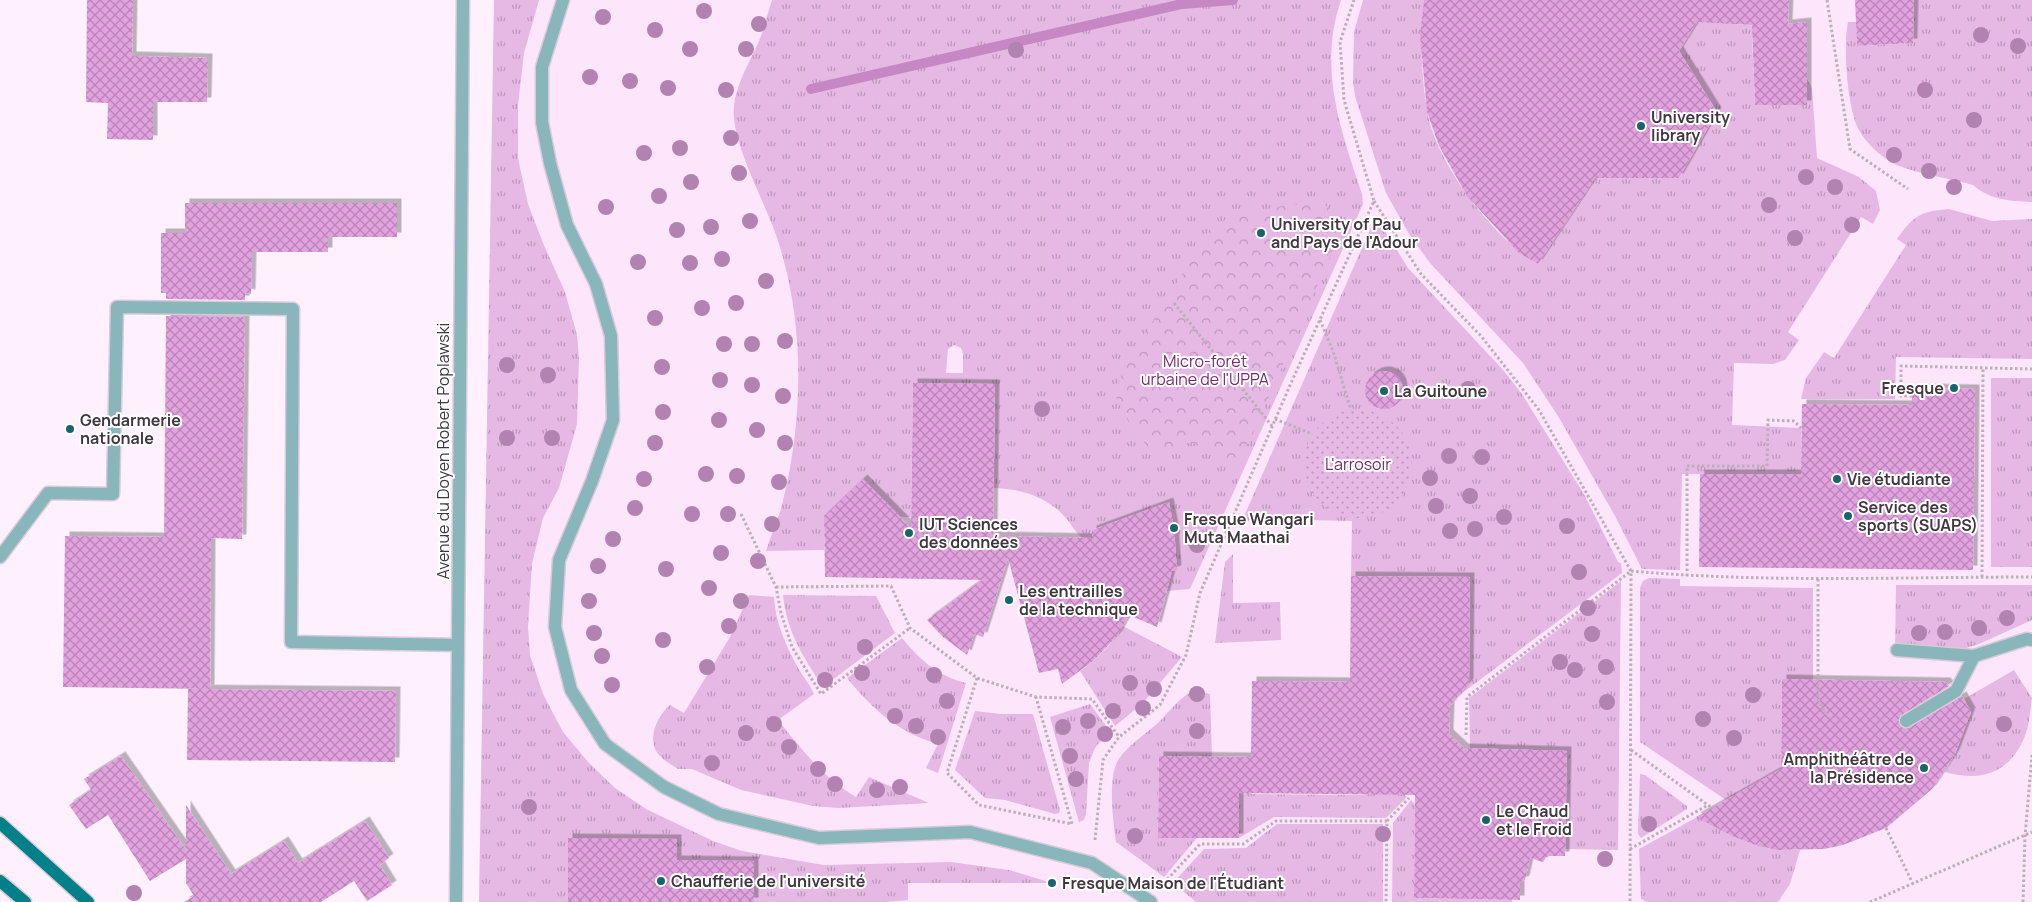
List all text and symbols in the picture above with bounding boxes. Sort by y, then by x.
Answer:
place label: University library [1651,106,1730,146]
marker: University library [1635,120,1647,132]
place label: University of Pau and Pays de l'Adour [1271,213,1418,253]
marker: University of Pau and Pays de l'Adour [1255,227,1267,239]
street label: Avenue du Doyen Robert Poplawski [432,323,454,579]
park label: Micro-forêt urbaine de l'UPPA [1141,350,1269,390]
place label: Fresque [1882,377,1944,399]
place label: La Guitoune [1394,380,1487,402]
marker: Fresque [1948,382,1960,394]
marker: La Guitoune [1378,385,1390,397]
place label: Gendarmerie nationale [80,409,181,449]
marker: Gendarmerie nationale [64,423,76,435]
park label: L'arrosoir [1325,453,1391,475]
place label: Vie étudiante [1847,468,1951,490]
marker: Vie étudiante [1831,473,1843,485]
place label: Service des sports (SUAPS) [1858,496,1978,536]
place label: Fresque Wangari Muta Maathai [1184,508,1314,548]
marker: Service des sports (SUAPS) [1842,510,1854,522]
place label: IUT Sciences des données [919,513,1018,553]
marker: Fresque Wangari Muta Maathai [1168,522,1180,534]
marker: IUT Sciences des données [903,527,915,539]
place label: Les entrailles de la technique [1019,580,1138,620]
marker: Les entrailles de la technique [1003,594,1015,606]
place label: Amphithéâtre de la Présidence [1783,748,1914,788]
marker: Amphithéâtre de la Présidence [1918,762,1930,774]
place label: Le Chaud et le Froid [1496,800,1572,840]
marker: Le Chaud et le Froid [1480,814,1492,826]
place label: Chaufferie de l'université [671,870,866,892]
place label: Fresque Maison de l'Étudiant [1062,872,1284,894]
marker: Chaufferie de l'université [655,875,667,887]
marker: Fresque Maison de l'Étudiant [1046,877,1058,889]

